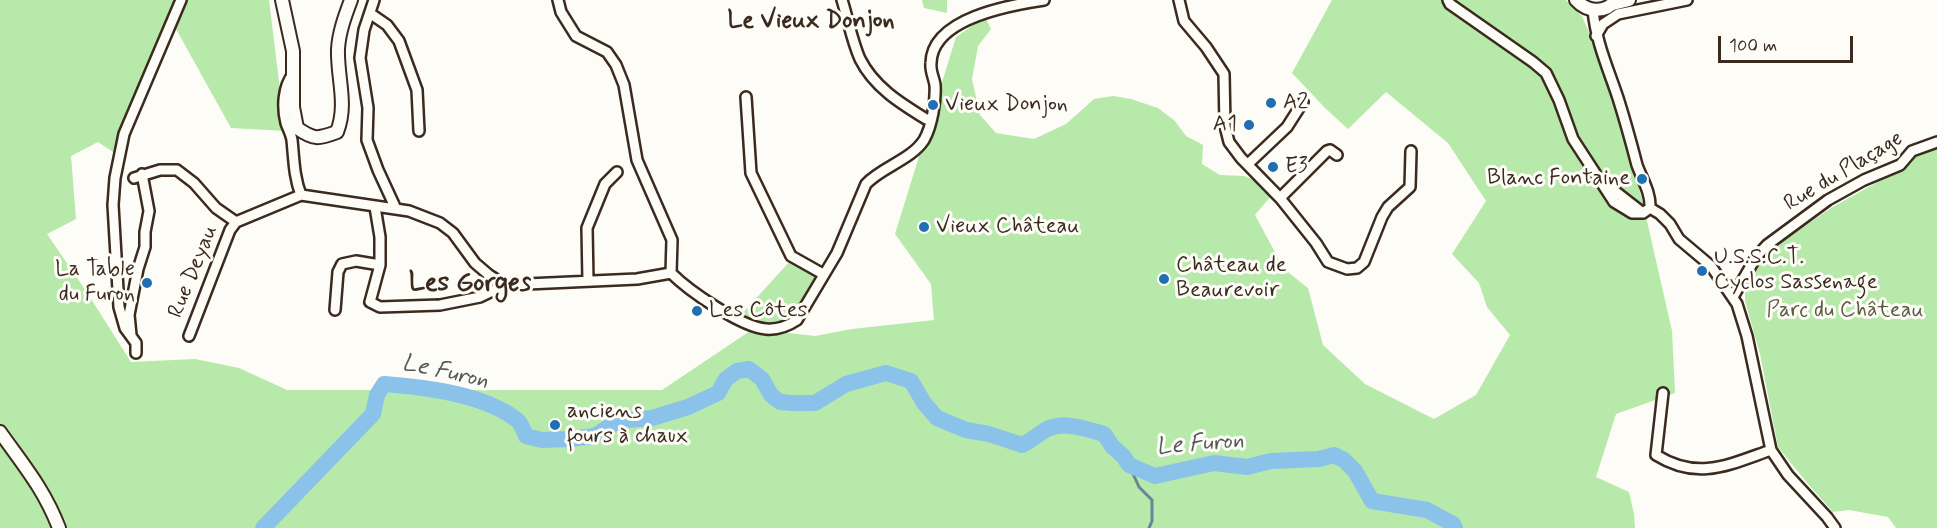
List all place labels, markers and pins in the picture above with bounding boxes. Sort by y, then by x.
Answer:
place label: A2 [1283,90,1308,116]
place label: Vieux Donjon [945,92,1068,118]
marker: A2 [1264,96,1278,110]
marker: Vieux Donjon [926,98,940,112]
place label: A1 [1213,112,1237,138]
marker: A1 [1242,118,1256,132]
place label: E3 [1285,154,1308,180]
marker: E3 [1266,160,1280,174]
place label: Blanc Fontaine [1487,166,1630,192]
marker: Blanc Fontaine [1635,172,1649,186]
place label: Vieux Château [936,214,1079,240]
marker: Vieux Château [917,220,931,234]
place label: U.S.S.C.T. Cyclos Sassenage [1714,245,1877,296]
place label: Château de Beaurevoir [1176,253,1287,304]
place label: La Table du Furon [55,257,135,308]
marker: U.S.S.C.T. Cyclos Sassenage [1695,264,1709,278]
marker: Château de Beaurevoir [1157,272,1171,286]
marker: La Table du Furon [140,276,154,290]
place label: Les Côtes [709,298,807,324]
marker: Les Côtes [690,304,704,318]
place label: anciens fours à chaux [567,399,688,451]
marker: anciens fours à chaux [548,418,562,432]

